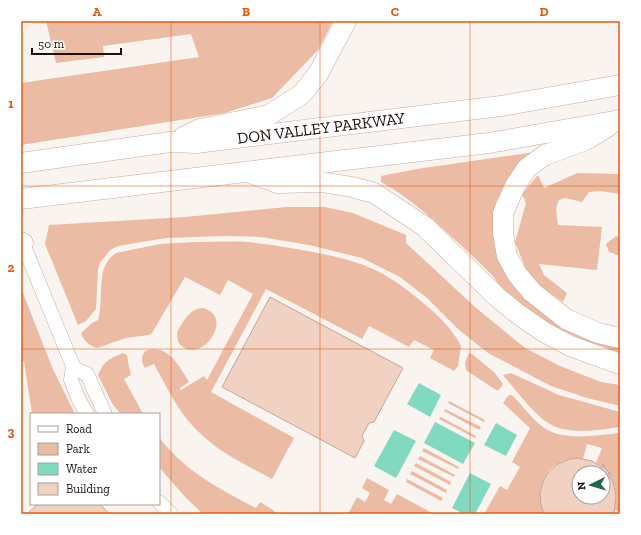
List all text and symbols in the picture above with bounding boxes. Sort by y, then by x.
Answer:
text: A [93,4,102,19]
text: B [242,4,250,19]
text: C [391,4,399,19]
text: D [539,4,549,19]
scale bar [32,30,121,56]
text: 50 m [38,37,65,51]
text: 1 [8,96,14,111]
street label: DON VALLEY PARKWAY [236,108,406,148]
text: 2 [8,260,15,275]
legend [30,413,160,505]
text: Road [66,422,92,436]
text: 3 [8,424,15,439]
text: Park [66,442,91,456]
text: Water [66,462,98,476]
north arrow [571,465,611,505]
text: N [575,480,588,491]
text: Building [66,482,110,496]

